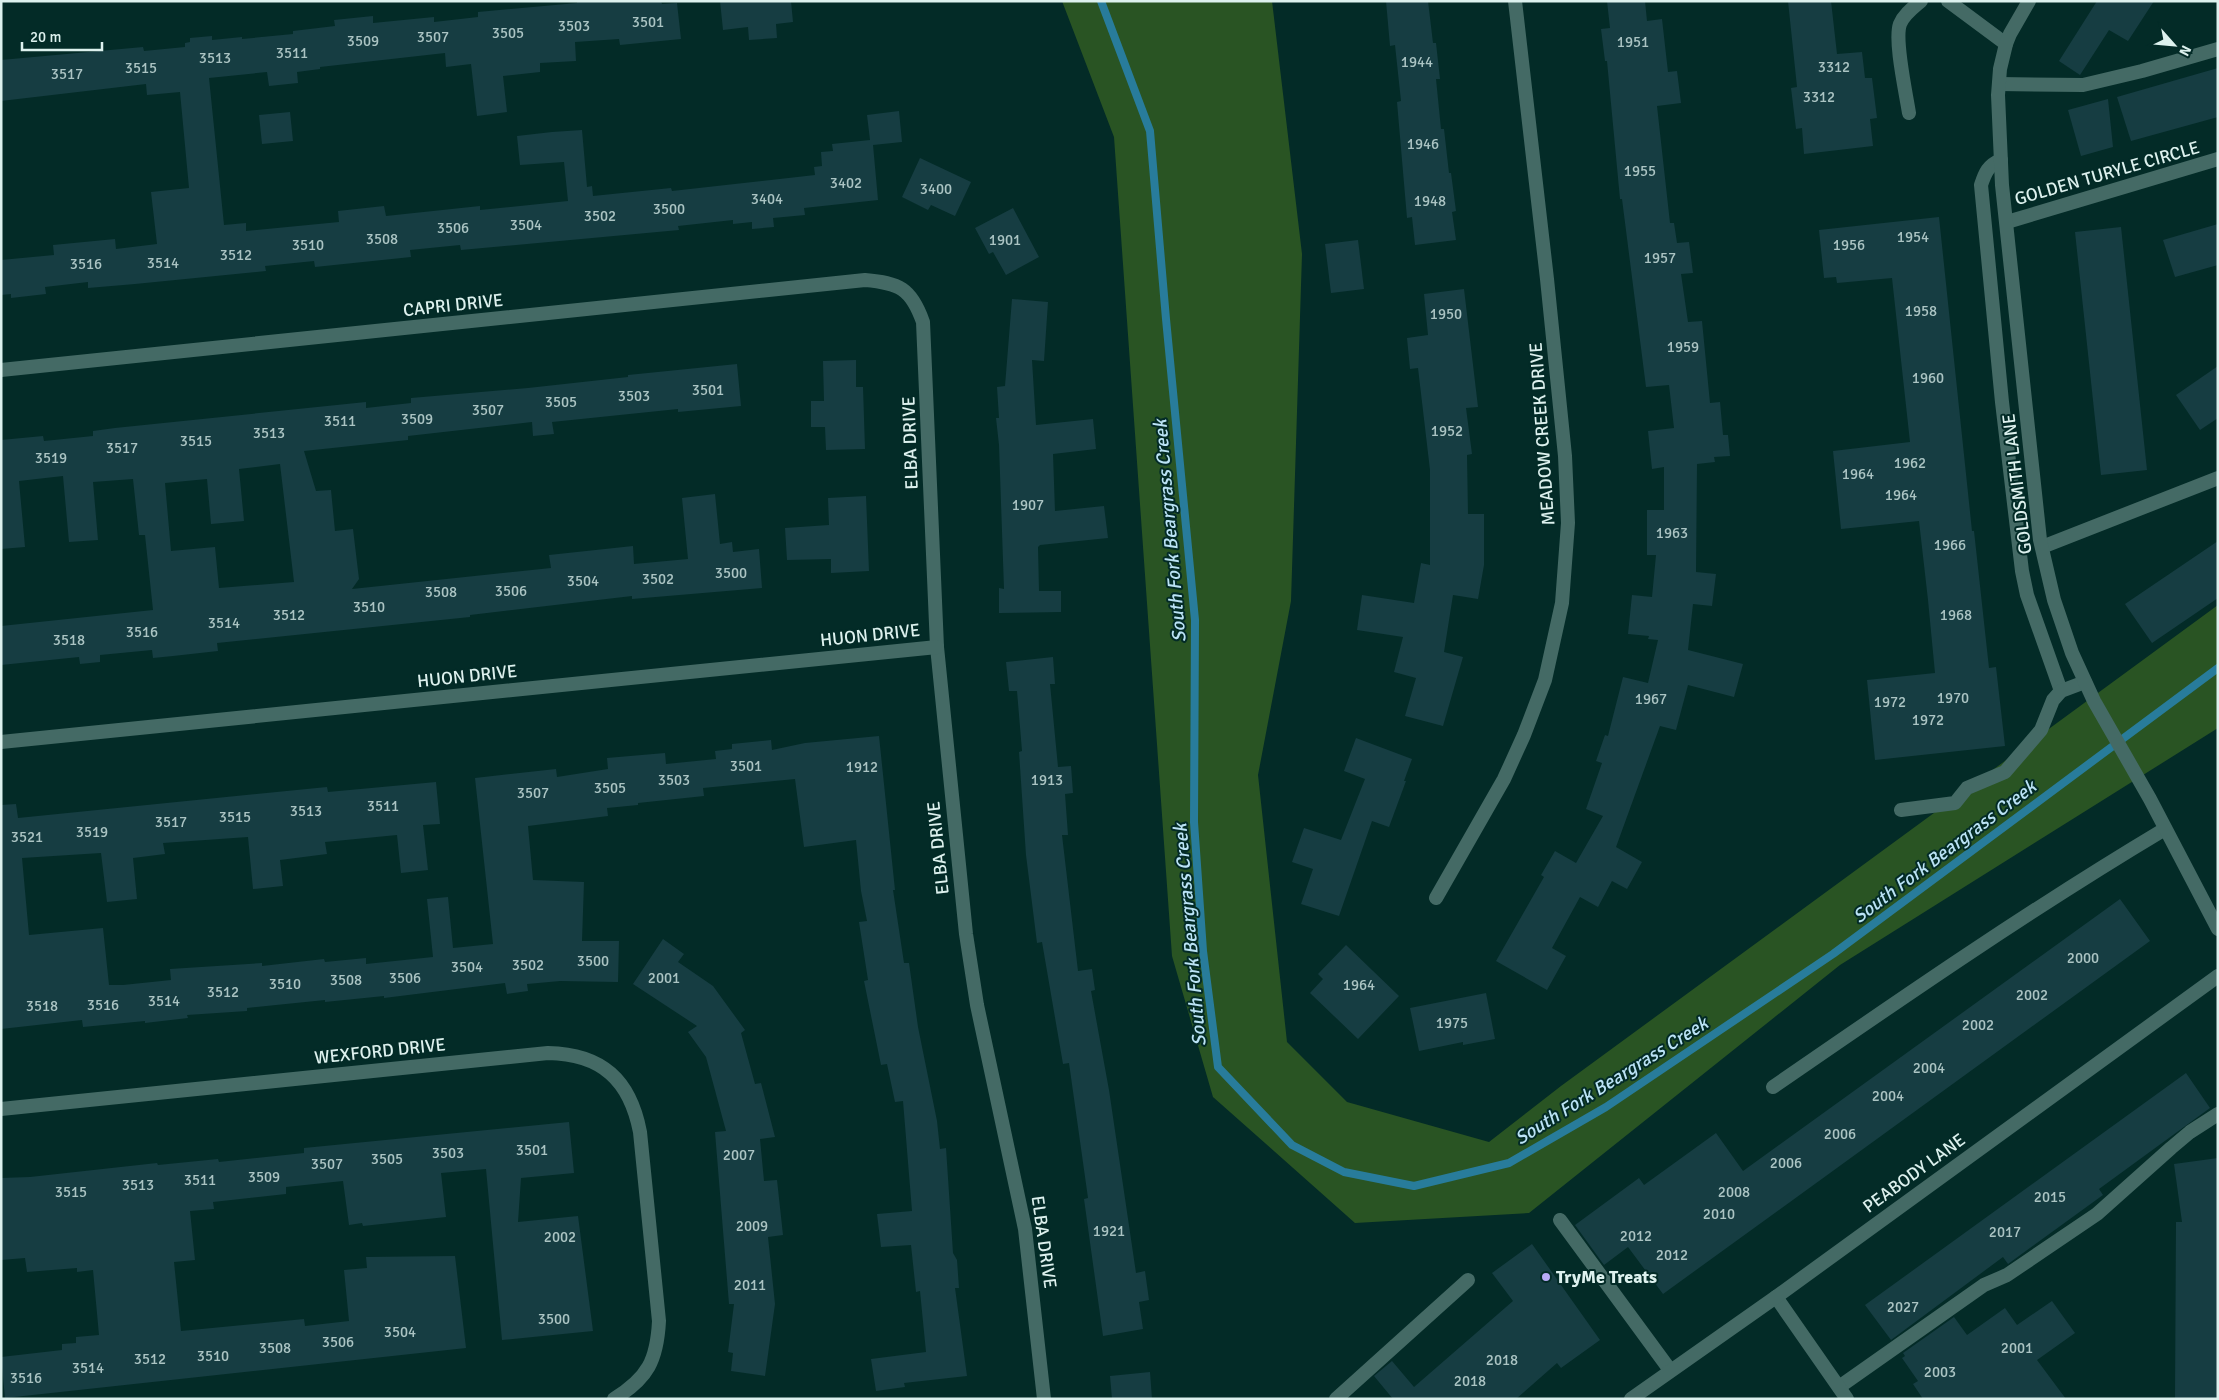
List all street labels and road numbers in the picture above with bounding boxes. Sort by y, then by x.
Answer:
street label: GOLDEN TURYLE CIRCLE [2012,136,2202,210]
street label: CAPRI DRIVE [402,289,504,321]
street label: MEADOW CREEK DRIVE [1525,342,1559,526]
street label: ELBA DRIVE [897,396,923,490]
street label: GOLDSMITH LANE [1997,412,2037,556]
street label: HUON DRIVE [819,619,921,651]
street label: HUON DRIVE [416,660,518,692]
street label: ELBA DRIVE [922,800,954,896]
street label: WEXFORD DRIVE [313,1033,447,1069]
street label: PEABODY LANE [1859,1129,1969,1217]
street label: ELBA DRIVE [1027,1194,1061,1290]

